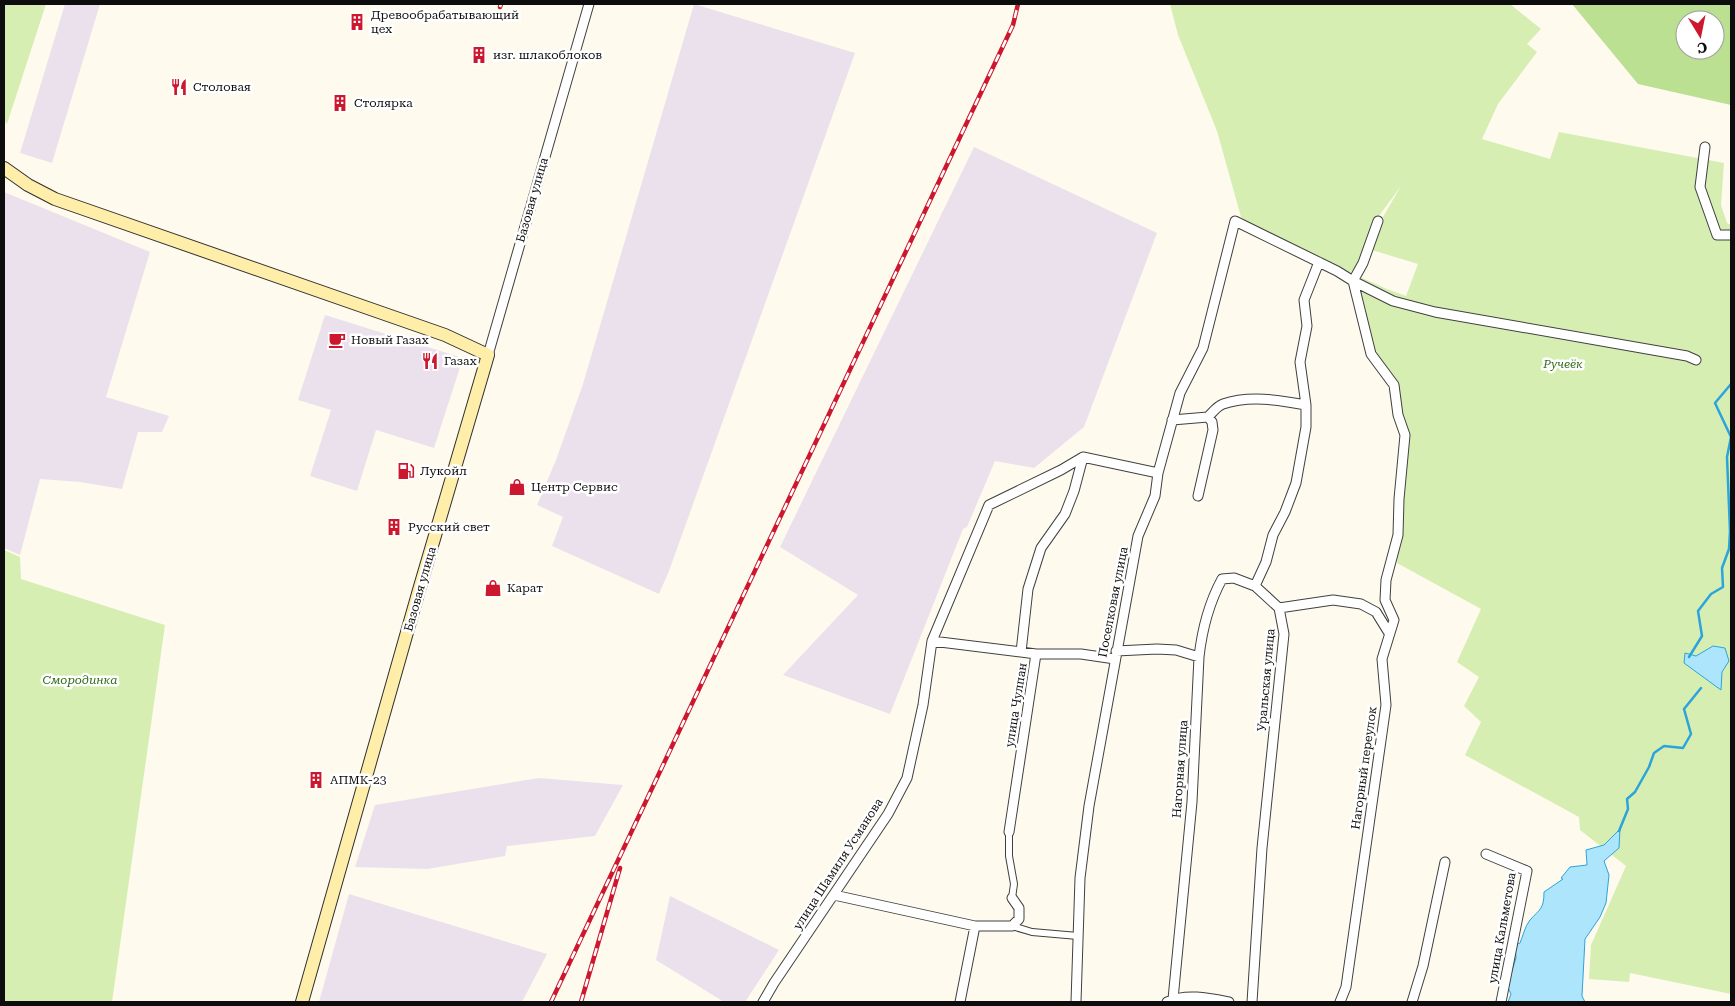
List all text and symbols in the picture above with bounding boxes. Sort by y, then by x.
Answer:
place label: Древообрабатывающий цех [371,8,519,36]
north arrow [1675,10,1725,60]
building icon: Древообрабатывающий цех [347,12,367,32]
text: С [1696,39,1708,57]
building icon: изг. шлакоблоков [469,45,489,65]
place label: изг. шлакоблоков [493,48,602,62]
restaurant icon: Столовая [169,77,189,97]
place label: Столовая [193,80,251,94]
building icon: Столярка [330,93,350,113]
place label: Столярка [354,96,413,110]
street label: Базовая улица [513,155,551,244]
cafe icon: Новый Газах [327,330,347,350]
place label: Новый Газах [351,333,429,347]
restaurant icon: Газах [420,351,440,371]
place label: Газах [444,354,477,368]
park label: Ручеёк [1542,357,1583,371]
fuel station icon: Лукойл [396,461,416,481]
place label: Лукойл [420,464,467,478]
shop icon: Центр Сервис [507,477,527,497]
place label: Центр Сервис [531,480,618,494]
building icon: Русский свет [384,517,404,537]
place label: Русский свет [408,520,490,534]
street label: Базовая улица [401,544,439,633]
street label: Поселковая улица [1095,545,1131,659]
shop icon: Карат [483,578,503,598]
place label: Карат [507,581,543,595]
street label: Уральская улица [1255,628,1278,732]
street label: улица Чулпан [1002,662,1030,748]
park label: Смородинка [43,673,118,687]
street label: Нагорный переулок [1348,705,1380,830]
street label: Нагорная улица [1170,719,1190,819]
building icon: АПМК-23 [306,770,326,790]
place label: АПМК-23 [330,773,387,787]
street label: улица Шамиля Усманова [790,795,886,932]
street label: улица Кальметова [1485,871,1519,985]

